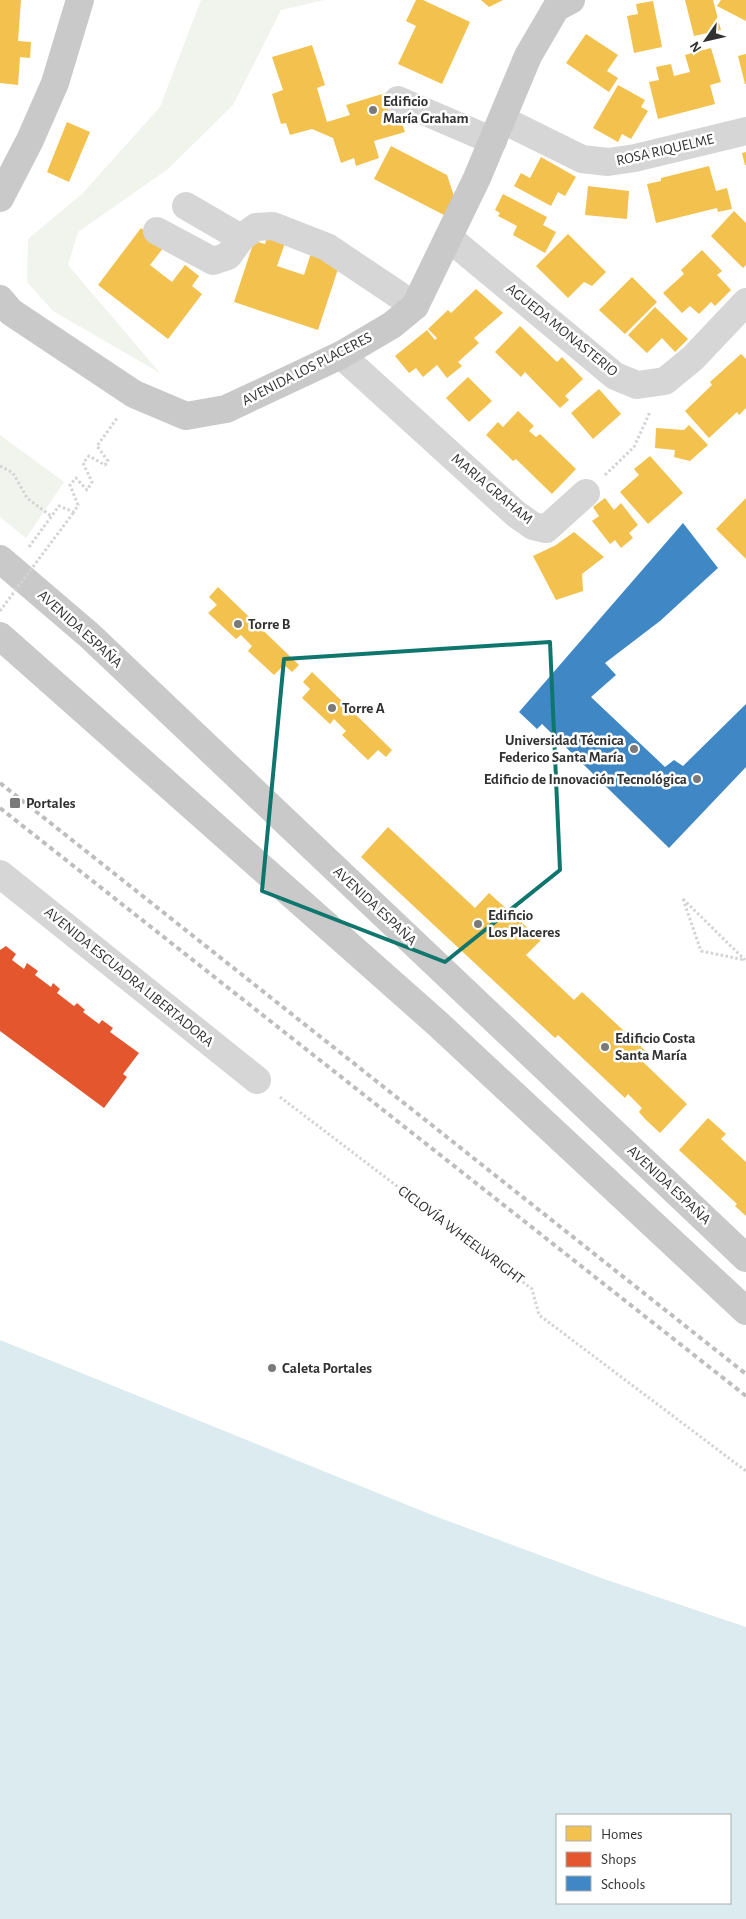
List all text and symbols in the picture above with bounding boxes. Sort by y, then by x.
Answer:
north arrow [681,15,731,65]
text: N [688,39,705,55]
place label: Edificio María Graham [383,94,469,126]
marker: Edificio María Graham [367,104,379,116]
street label: ROSA RIQUELME [615,131,715,169]
street label: AGUEDA MONASTERIO [504,281,620,379]
street label: AVENIDA LOS PLACERES [239,330,375,408]
street label: MARIA GRAHAM [449,451,535,527]
street label: AVENIDA ESPAÑA [35,587,126,671]
place label: Torre B [248,617,291,632]
marker: Torre B [232,618,244,630]
place label: Torre A [342,701,385,716]
marker: Torre A [326,702,338,714]
place label: Universidad Técnica Federico Santa María [499,733,624,765]
marker: Universidad Técnica Federico Santa María [628,743,640,755]
place label: Edificio de Innovación Tecnológica [484,772,687,787]
marker: Edificio de Innovación Tecnológica [691,773,703,785]
marker: Portales [8,796,22,810]
place label: Portales [26,796,76,811]
street label: AVENIDA ESPAÑA [330,863,420,948]
street label: AVENIDA ESCUADRA LIBERTADORA [42,904,217,1050]
place label: Edificio Los Placeres [488,908,560,940]
marker: Edificio Los Placeres [472,918,484,930]
place label: Edificio Costa Santa María [615,1031,696,1063]
marker: Edificio Costa Santa María [599,1041,611,1053]
street label: AVENIDA ESPAÑA [624,1142,714,1227]
street label: CICLOVÍA WHEELWRIGHT [395,1181,529,1288]
place label: Caleta Portales [282,1361,372,1376]
marker: Caleta Portales [266,1362,278,1374]
legend [556,1814,731,1904]
text: Homes [601,1827,643,1842]
text: Shops [601,1852,636,1867]
text: Schools [601,1877,645,1892]

